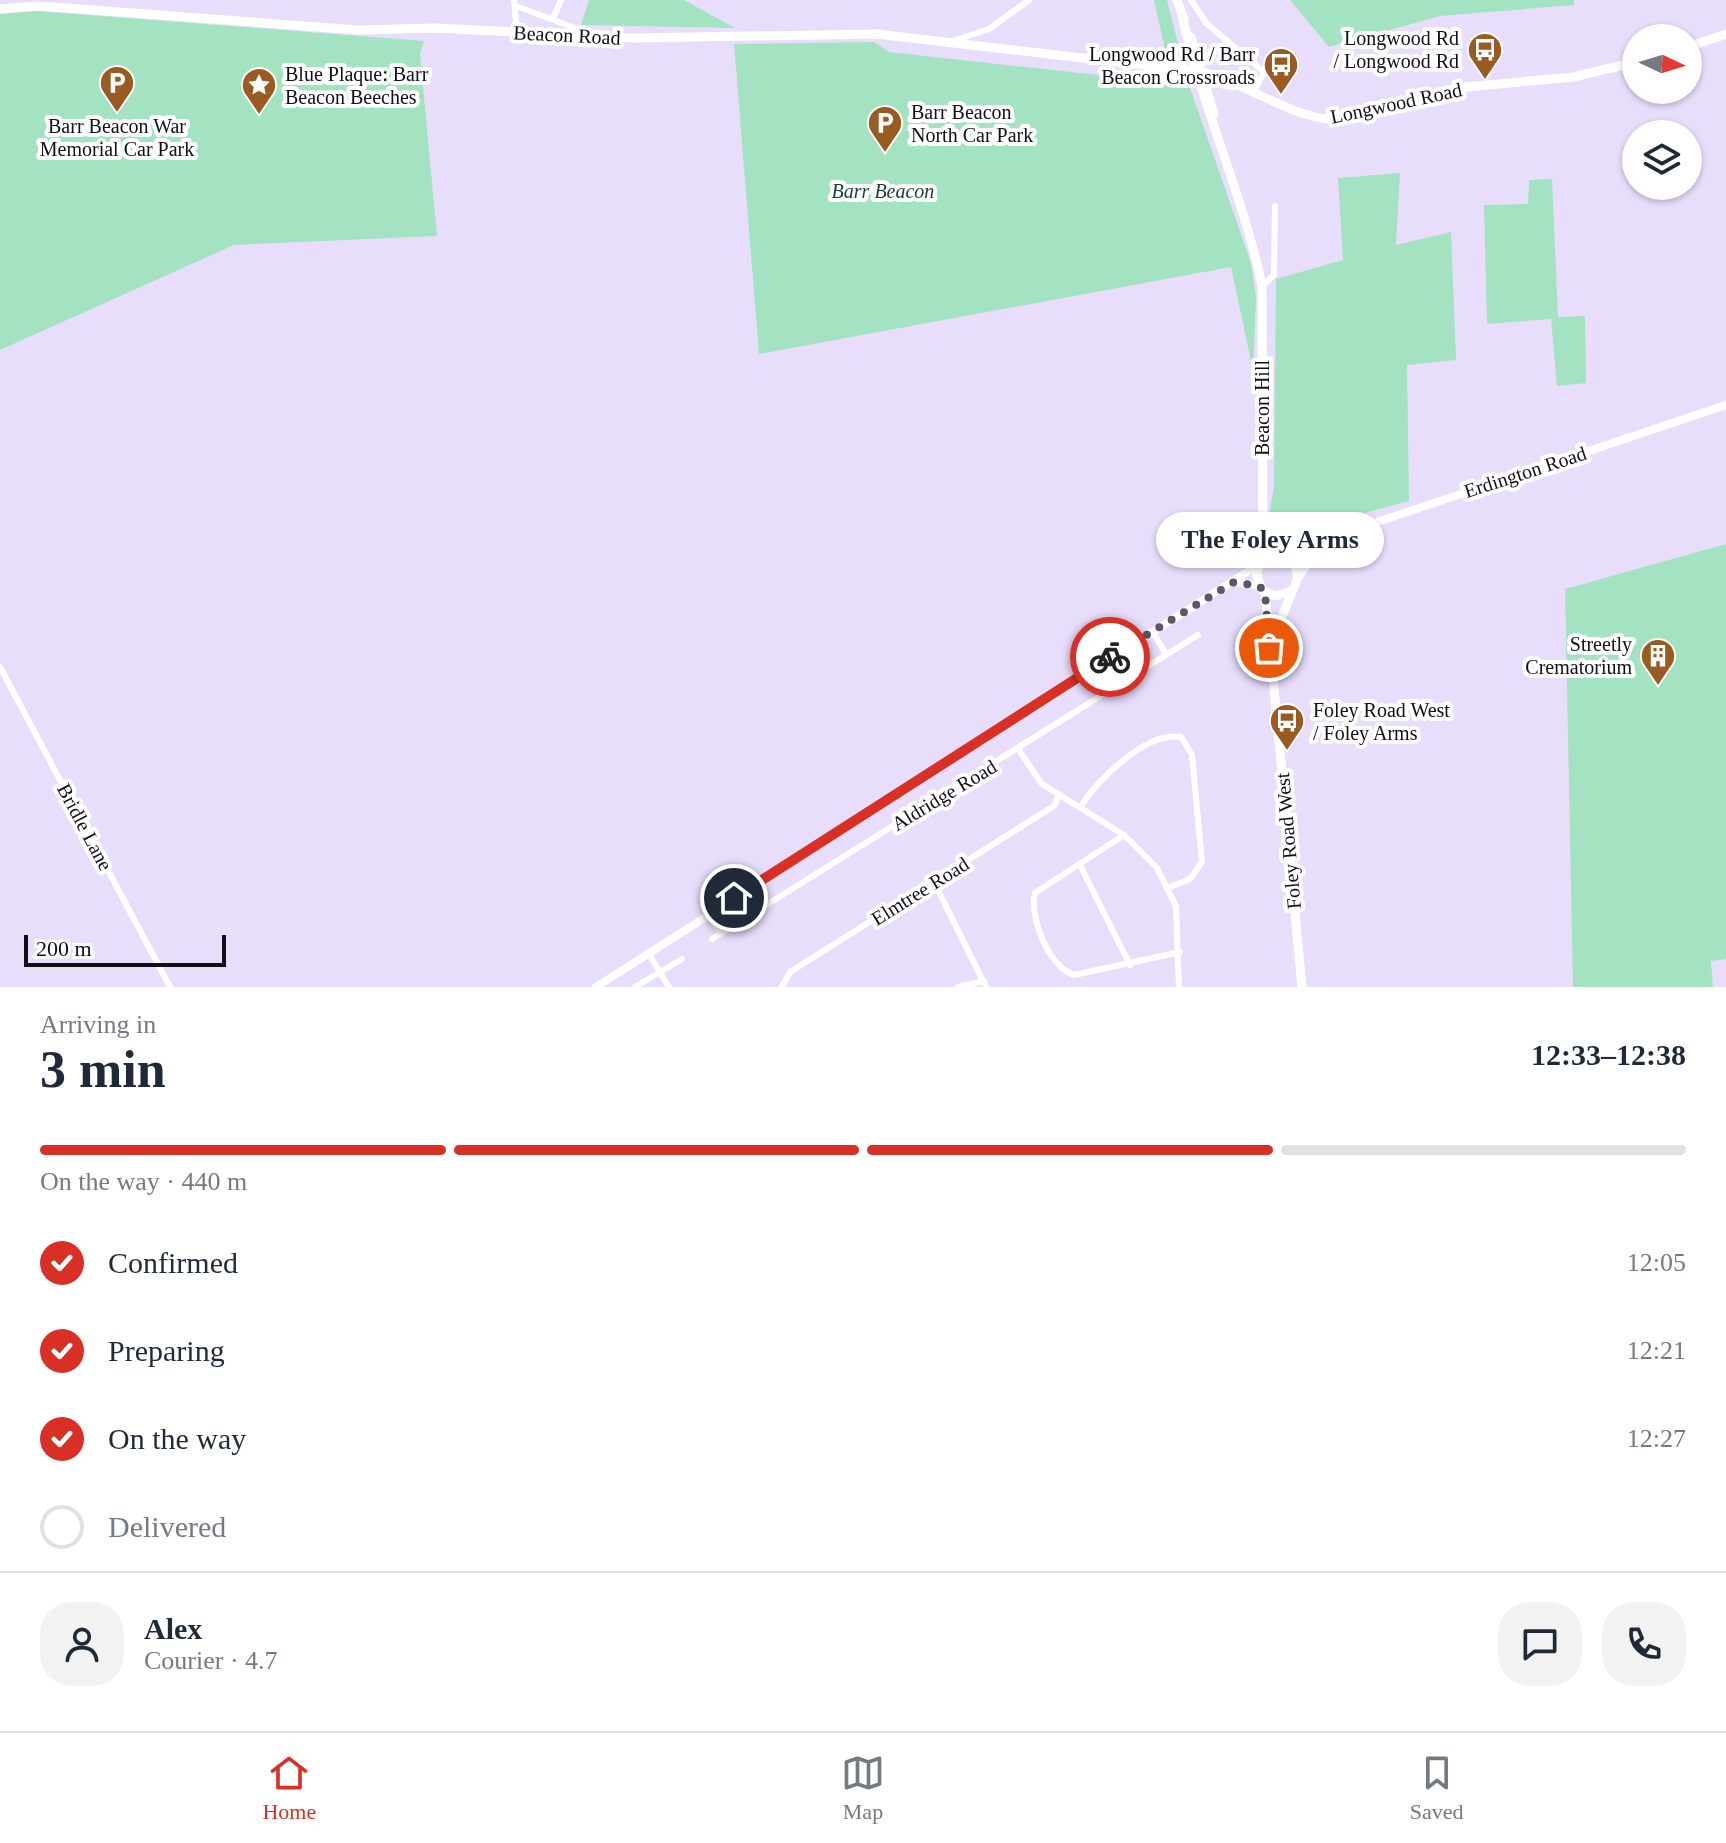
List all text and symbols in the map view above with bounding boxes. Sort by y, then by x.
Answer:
street label: Beacon Road [513,21,621,49]
north arrow [1622,24,1702,104]
map controls [1622,24,1702,200]
place label: Longwood Rd / Longwood Rd [1333,27,1459,73]
bus stop icon: Longwood Rd / Longwood Rd [1466,31,1504,81]
place label: Longwood Rd / Barr Beacon Crossroads [1089,43,1255,88]
bus stop icon: Longwood Rd / Barr Beacon Crossroads [1262,46,1300,96]
place label: Blue Plaque: Barr Beacon Beeches [285,63,429,108]
parking icon: Barr Beacon War Memorial Car Park [98,64,136,114]
place icon: Blue Plaque: Barr Beacon Beeches [240,66,278,116]
street label: Longwood Road [1328,78,1464,129]
place label: Barr Beacon North Car Park [911,101,1033,146]
parking icon: Barr Beacon North Car Park [866,104,904,154]
place label: Barr Beacon War Memorial Car Park [40,115,194,160]
button: layers [1622,120,1702,200]
park label: Barr Beacon [832,180,934,202]
street label: Beacon Hill [1251,360,1273,456]
street label: Erdington Road [1461,442,1589,503]
callout: The Foley Arms [1155,512,1383,568]
text: The Foley Arms [1181,525,1359,554]
pin [1235,614,1303,682]
courier [1070,617,1150,697]
icon: bag [1247,626,1291,670]
place label: Streetly Crematorium [1525,633,1632,678]
icon: bike [1088,635,1132,679]
building icon: Streetly Crematorium [1639,637,1677,687]
place label: Foley Road West / Foley Arms [1313,699,1450,745]
bus stop icon: Foley Road West / Foley Arms [1268,702,1306,752]
street label: Aldridge Road [888,755,1001,836]
street label: Foley Road West [1271,771,1306,910]
street label: Bridle Lane [53,780,117,874]
street label: Elmtree Road [867,852,973,930]
pin [700,864,768,932]
icon: home [712,876,756,920]
scale bar [24,931,226,967]
text: 200 m [36,936,92,961]
text: Arriving in [40,1010,156,1039]
text: 12:33–12:38 [1531,1038,1686,1071]
text: 3 min [40,1041,166,1098]
text: On the way · 440 m [40,1167,247,1196]
icon: check [40,1241,84,1285]
text: Confirmed [108,1246,238,1279]
text: 12:05 [1627,1248,1686,1277]
icon: check [40,1329,84,1373]
text: Preparing [108,1334,225,1367]
text: 12:21 [1627,1336,1686,1365]
icon: check [40,1417,84,1461]
text: On the way [108,1422,246,1455]
text: 12:27 [1627,1424,1686,1453]
text: Delivered [108,1510,226,1543]
button: person [40,1602,124,1686]
button: chat [1498,1602,1582,1686]
button: phone [1602,1602,1686,1686]
text: Alex [144,1612,202,1645]
text: Courier · 4.7 [144,1646,278,1675]
tab: Home [262,1751,316,1825]
tab: Map [841,1751,885,1825]
tab: Saved [1410,1751,1464,1825]

